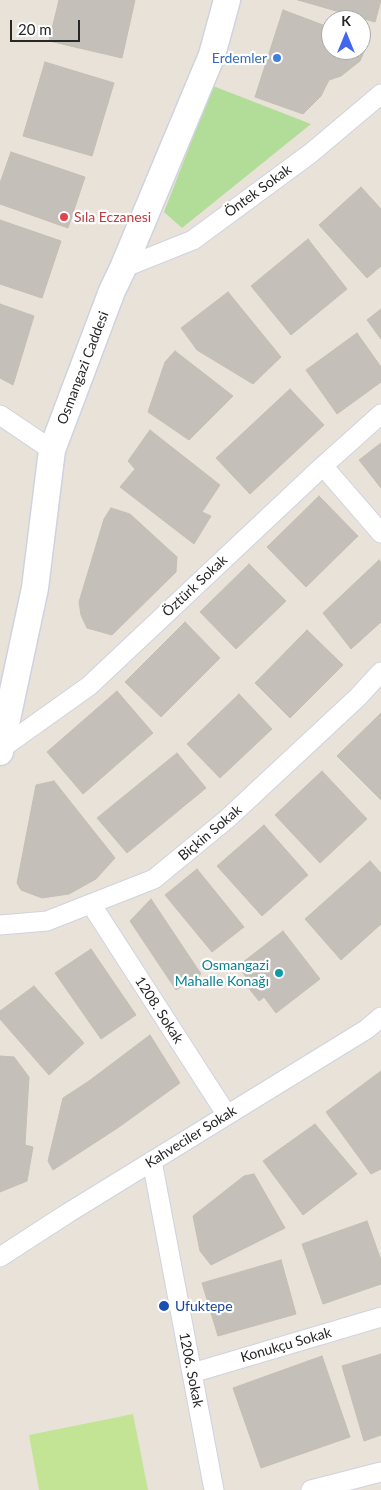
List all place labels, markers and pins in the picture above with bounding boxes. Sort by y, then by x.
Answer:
place label: Erdemler [212,50,267,66]
marker: Erdemler [271,52,283,64]
place label: Sıla Eczanesi [74,209,151,225]
marker: Sıla Eczanesi [58,211,70,223]
place label: Osmangazi Mahalle Konağı [175,957,269,990]
marker: Osmangazi Mahalle Konağı [273,967,285,979]
place label: Ufuktepe [175,1298,233,1314]
marker: Ufuktepe [157,1299,171,1313]

